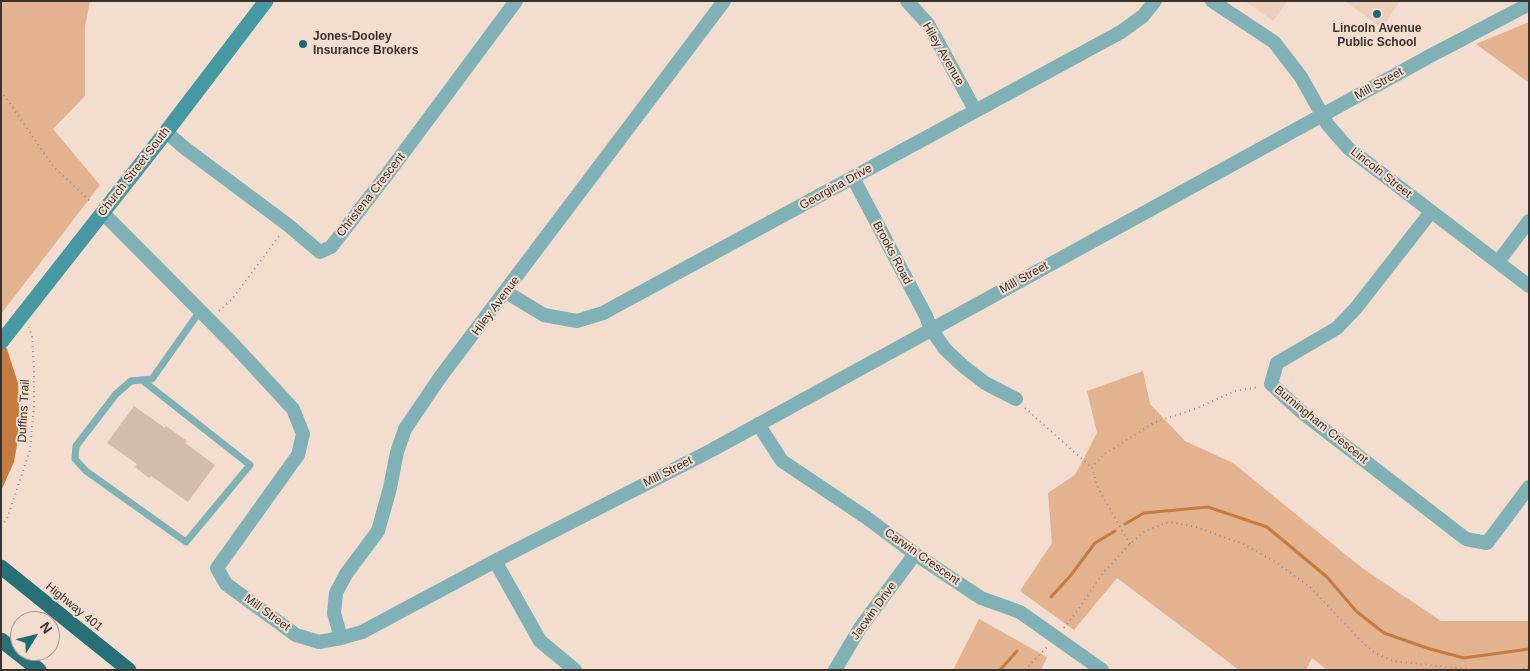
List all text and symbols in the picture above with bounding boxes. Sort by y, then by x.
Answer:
marker: Lincoln Avenue Public School [1371,8,1383,20]
street label: Hiley Avenue [919,20,967,88]
place label: Lincoln Avenue Public School [1333,22,1421,50]
place label: Jones-Dooley Insurance Brokers [313,30,418,58]
marker: Jones-Dooley Insurance Brokers [297,38,309,50]
street label: Mill Street [1352,65,1406,103]
street label: Church Street South [95,125,173,219]
street label: Lincoln Street [1348,145,1414,201]
street label: Christena Crescent [334,150,408,240]
street label: Georgina Drive [797,161,875,213]
street label: Brooks Road [869,219,915,287]
street label: Mill Street [997,259,1051,297]
street label: Hiley Avenue [469,274,523,338]
street label: Duffins Trail [15,379,33,443]
street label: Burningham Crescent [1271,383,1371,467]
street label: Mill Street [641,453,695,491]
street label: Carwin Crescent [882,526,962,588]
street label: Jacwin Drive [848,579,900,643]
street label: Highway 401 [43,580,105,634]
street label: Mill Street [241,591,293,635]
north arrow [10,611,60,661]
text: N [37,619,56,637]

